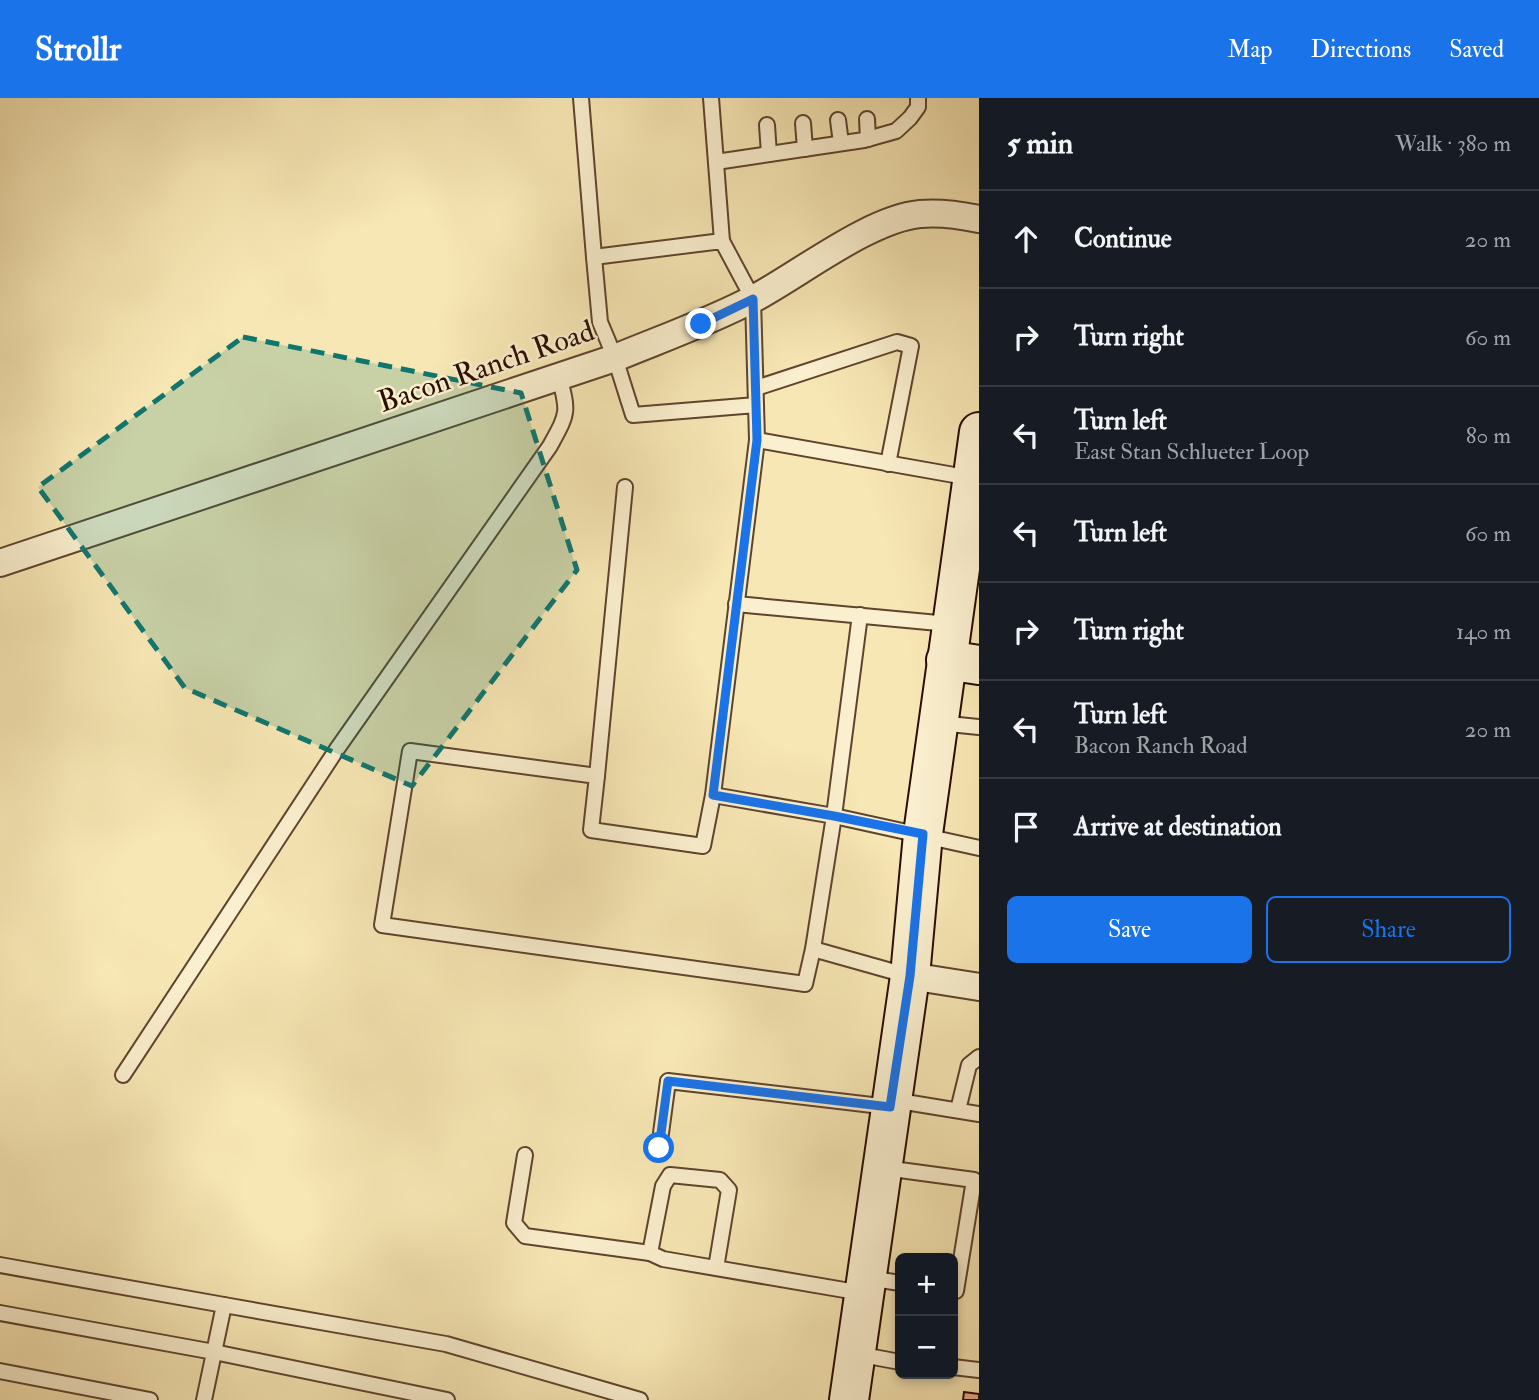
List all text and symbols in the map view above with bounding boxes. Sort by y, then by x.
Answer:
text: Strollr [35,29,121,70]
text: Map [1227,34,1272,65]
text: Directions [1310,34,1411,65]
text: Saved [1449,34,1504,65]
text: 5 min [1007,125,1073,162]
text: Walk · 380 m [1395,129,1511,158]
icon: ahead [1007,220,1045,258]
text: Continue [1074,223,1172,255]
text: 20 m [1465,225,1511,254]
route end [685,308,716,339]
street label: Bacon Ranch Road [373,312,599,421]
icon: right [1007,318,1045,356]
text: Turn right [1074,321,1184,353]
text: 60 m [1465,323,1511,352]
text: Turn left [1074,405,1167,437]
icon: left [1007,416,1045,454]
text: 80 m [1466,421,1511,450]
text: East Stan Schlueter Loop [1074,437,1309,466]
icon: left [1007,514,1045,552]
text: Turn left [1074,517,1167,549]
text: 60 m [1465,519,1511,548]
icon: right [1007,612,1045,650]
text: Turn right [1074,615,1184,647]
text: 140 m [1456,617,1511,646]
text: Turn left [1074,699,1167,731]
icon: left [1007,710,1045,748]
text: 20 m [1465,715,1511,744]
text: Bacon Ranch Road [1074,731,1247,760]
icon: arrive [1007,808,1045,846]
text: Arrive at destination [1074,811,1282,843]
button: Save [1007,896,1252,963]
button: Share [1266,896,1511,963]
route start [643,1132,674,1163]
map controls [895,1253,958,1379]
button: + [895,1253,958,1316]
button: − [895,1316,958,1379]

